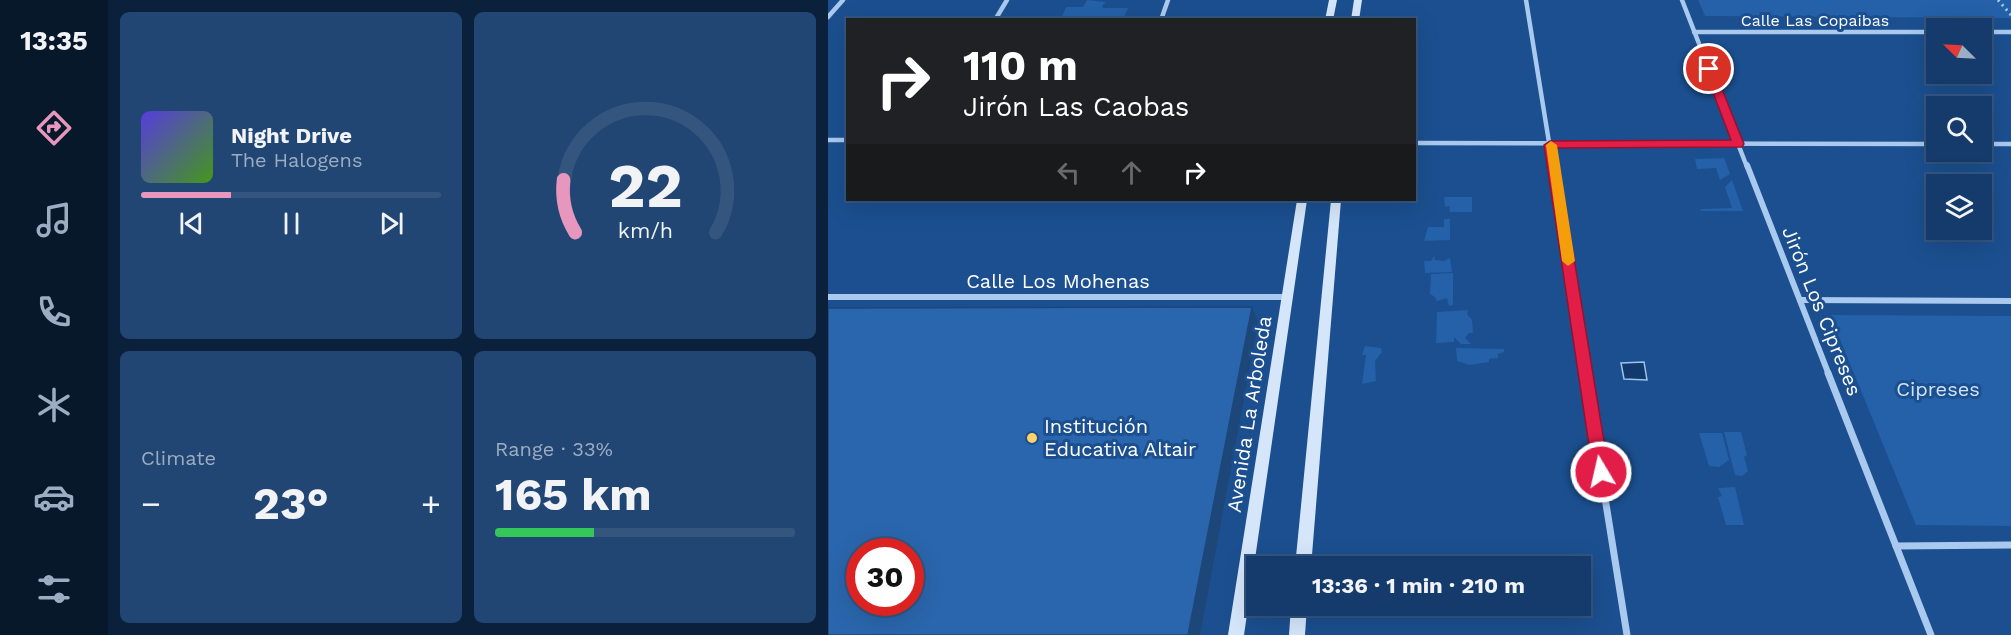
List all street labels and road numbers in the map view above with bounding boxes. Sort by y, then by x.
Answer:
street label: Calle Las Copaibas [1741,11,1889,30]
street label: Jirón Los Cipreses [1777,223,1867,399]
street label: Calle Los Mohenas [966,269,1150,293]
street label: Avenida La Arboleda [1222,314,1276,514]

